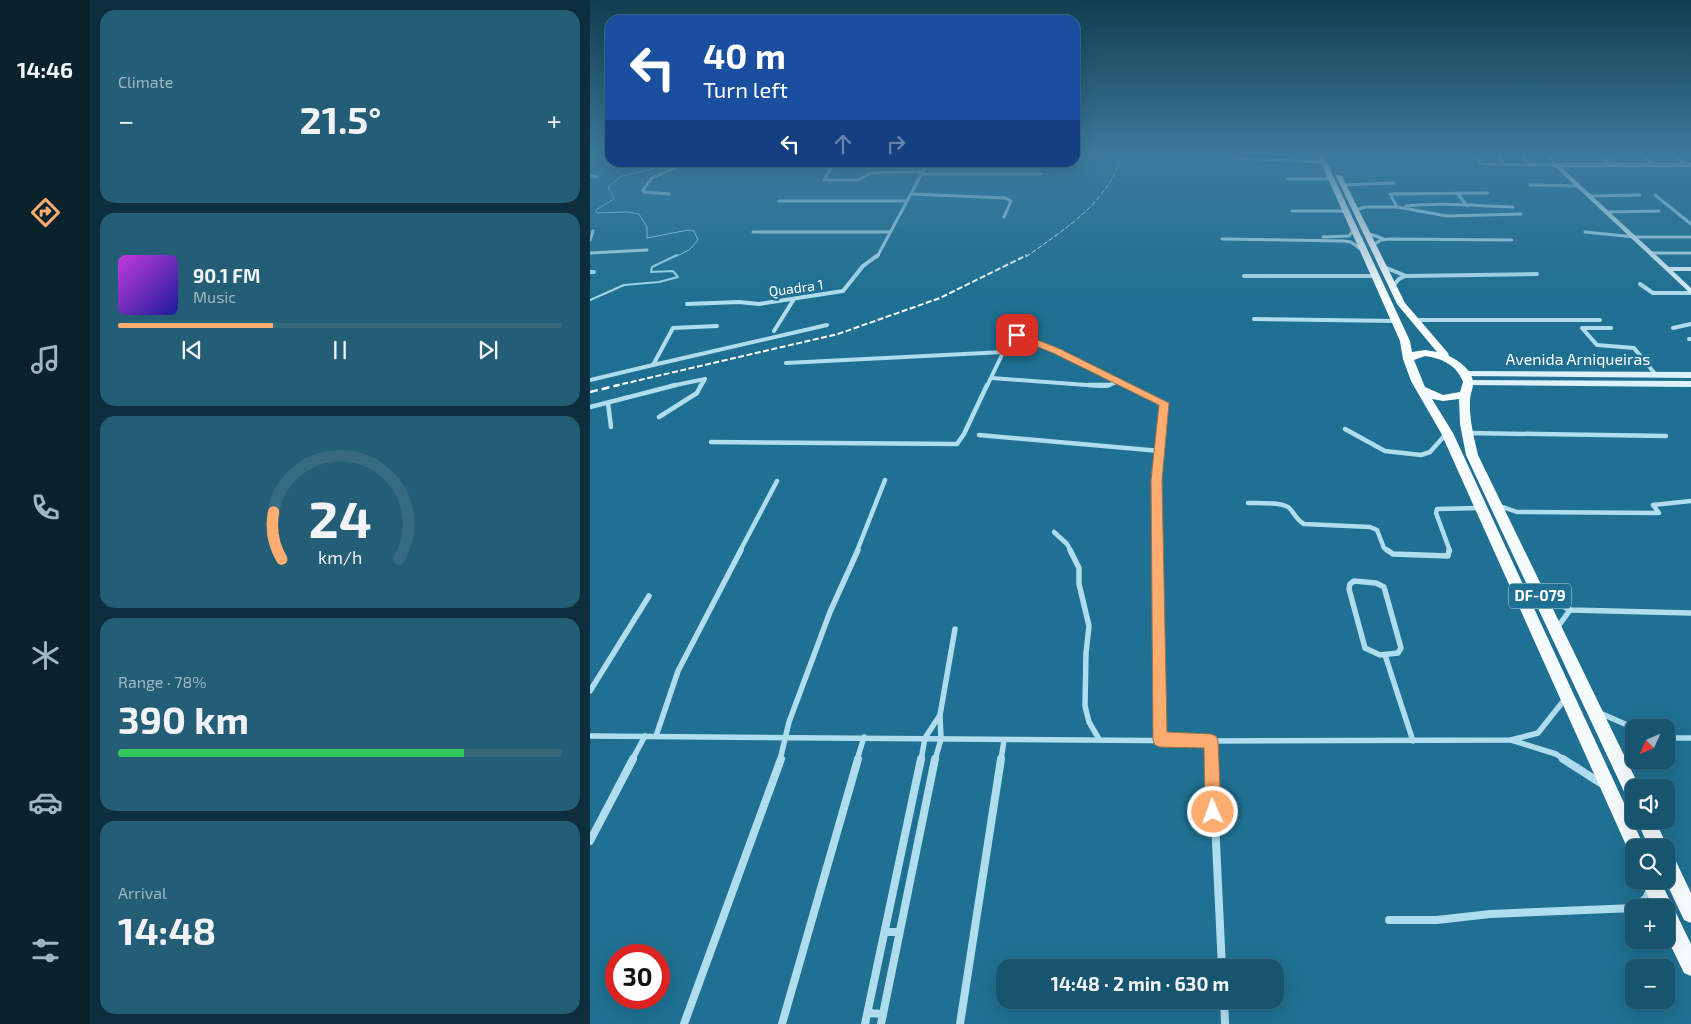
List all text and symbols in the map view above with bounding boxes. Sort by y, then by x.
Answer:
text: 40 m [703,34,786,76]
icon: left [620,35,685,100]
text: 14:46 [17,56,73,82]
text: Climate [118,72,173,91]
text: Turn left [703,76,788,102]
text: 21.5° [300,96,381,142]
text: − [118,103,134,137]
text: + [547,103,562,137]
icon: left [776,130,804,158]
icon: ahead [829,130,857,158]
icon: right [882,130,910,158]
icon: directions [28,195,63,230]
text: 90.1 FM [193,264,260,287]
street label: Quadra 1 [767,275,824,300]
text: Music [193,287,236,306]
pin [996,314,1038,356]
icon: arrive [1003,321,1031,349]
icon: previous [178,336,206,364]
icon: pause [326,336,354,364]
icon: next [474,336,502,364]
icon: music [28,342,63,377]
street label: Avenida Arniqueiras [1506,349,1650,368]
text: 24 [308,486,372,548]
icon: phone [28,490,63,525]
text: km/h [318,546,362,568]
road number: DF-079 [1509,584,1571,608]
icon: climate [28,638,63,673]
text: Range · 78% [118,672,207,691]
text: 390 km [118,696,249,742]
north arrow [1625,719,1675,769]
map controls [1625,719,1675,1009]
button: sound [1625,779,1675,829]
icon: car [28,785,63,820]
position arrow [1186,785,1238,837]
button: search [1625,839,1675,889]
text: Arrival [118,883,167,902]
button: + [1625,899,1675,949]
text: 14:48 [118,907,216,953]
icon: filters [28,933,63,968]
speed limit sign: 30 [605,944,670,1009]
button: − [1625,959,1675,1009]
text: 14:48 · 2 min · 630 m [1051,972,1229,995]

